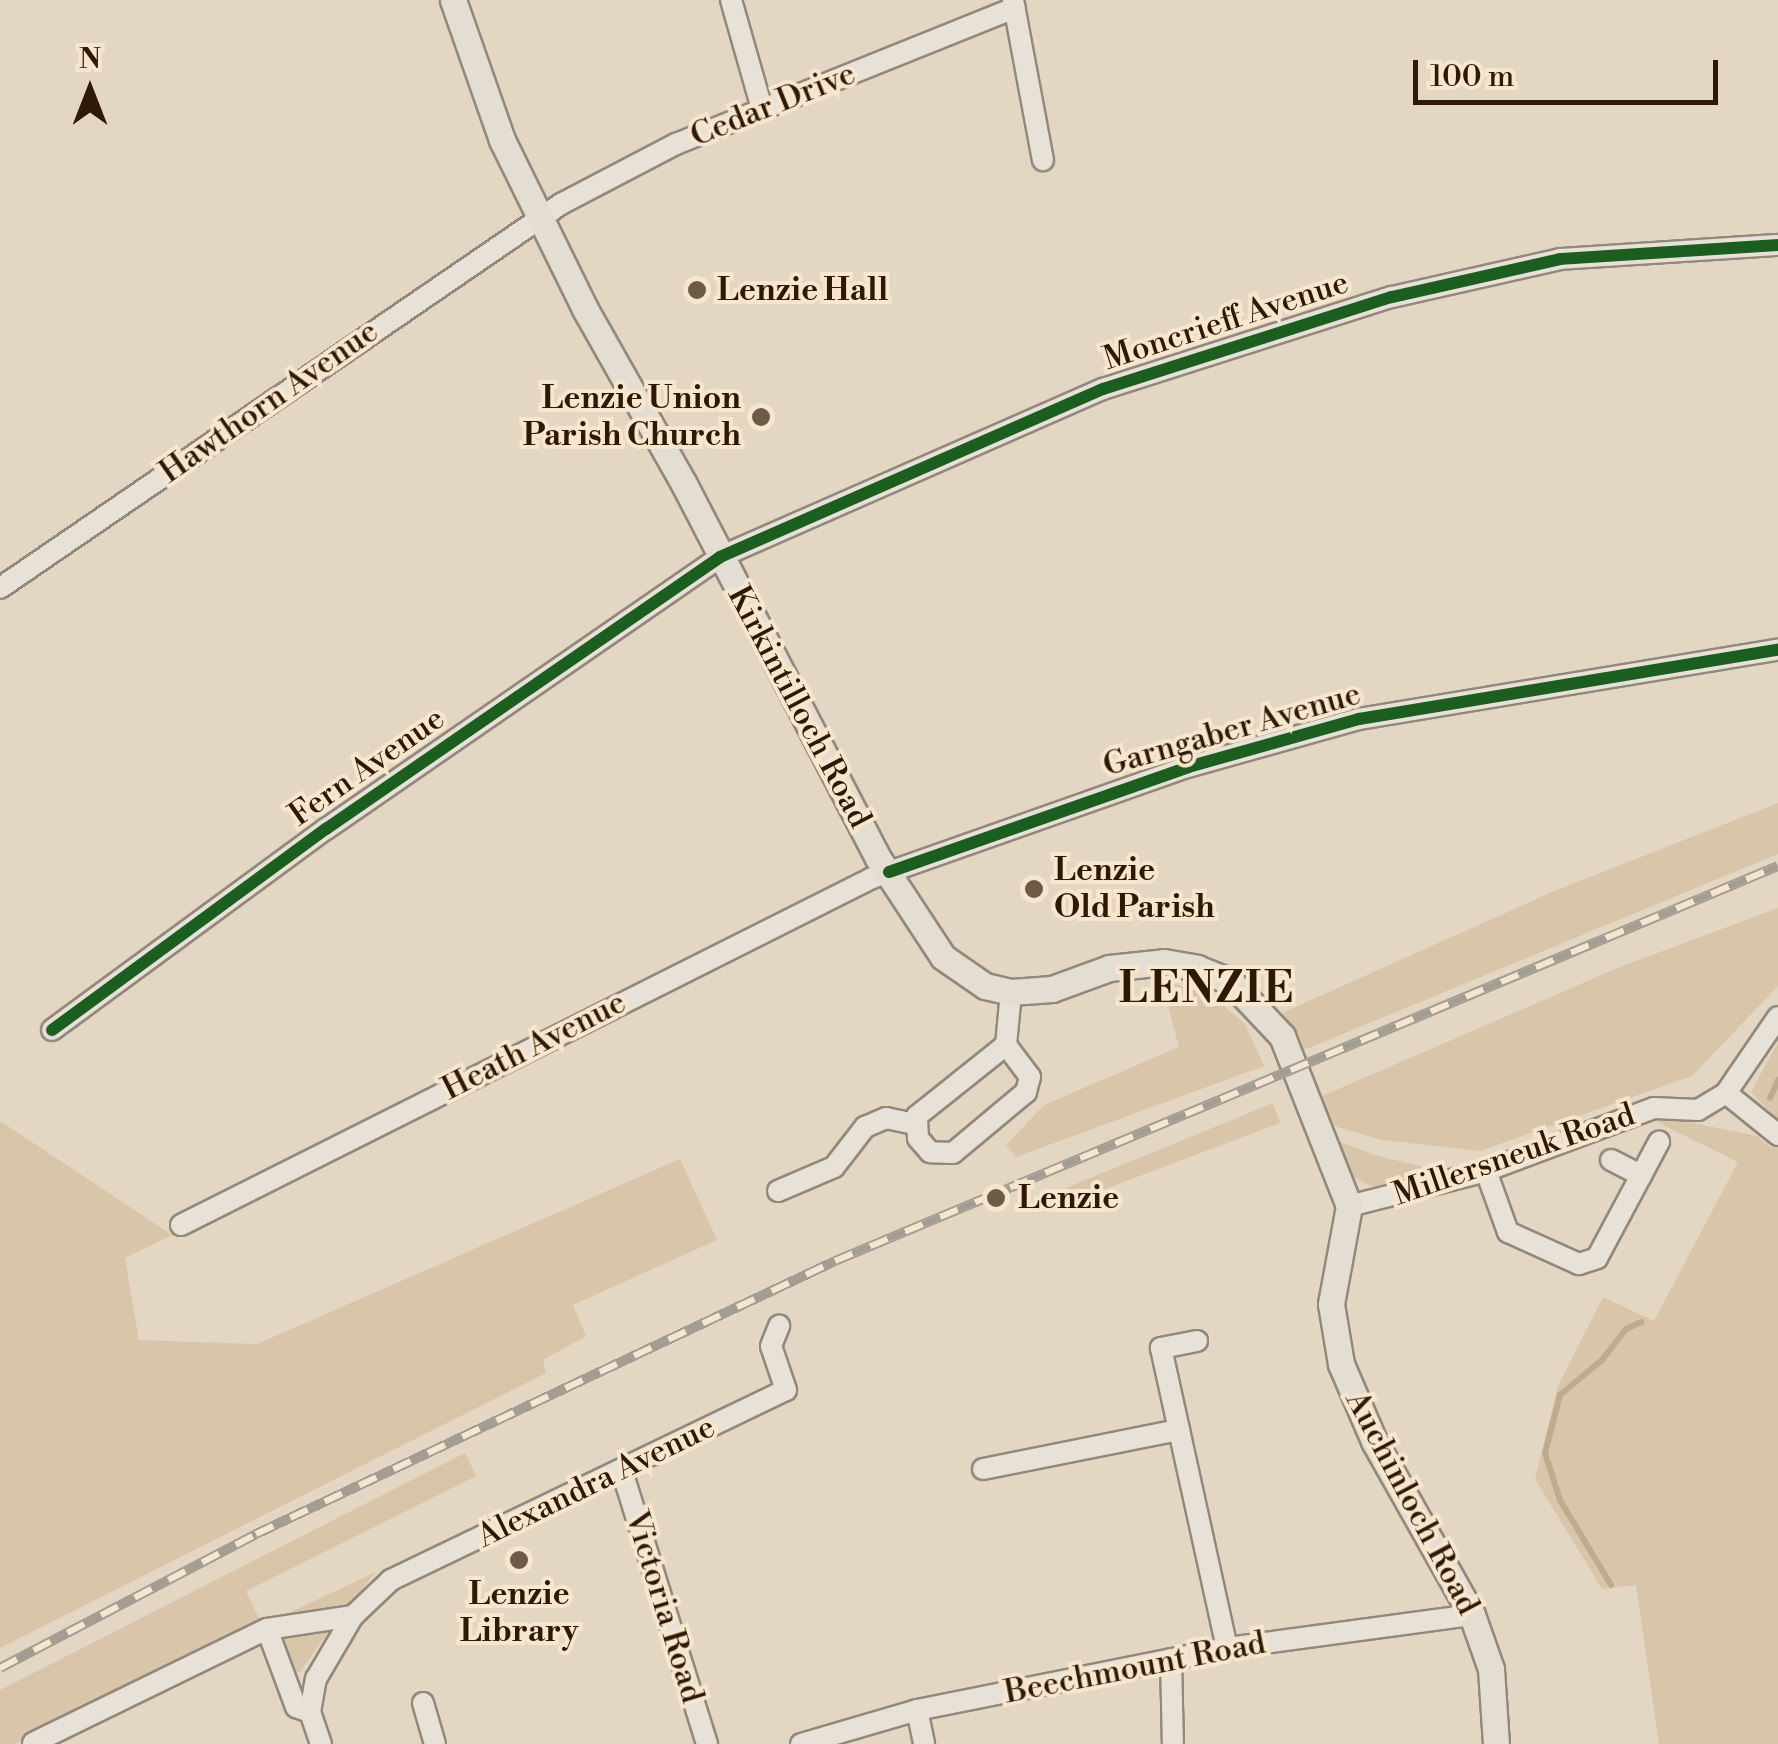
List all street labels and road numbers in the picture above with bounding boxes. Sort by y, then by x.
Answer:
street label: Cedar Drive [685,55,861,155]
street label: Moncrieff Avenue [1099,263,1353,379]
street label: Hawthorn Avenue [152,312,386,492]
street label: Kirkintilloch Road [719,580,879,834]
street label: Garngaber Avenue [1099,675,1365,785]
street label: Fern Avenue [282,700,452,834]
street label: Heath Avenue [436,983,632,1109]
street label: Millersneuk Road [1388,1096,1640,1214]
street label: Auchinloch Road [1337,1385,1487,1621]
street label: Alexandra Avenue [471,1408,721,1556]
street label: Victoria Road [617,1506,711,1708]
street label: Beechmount Road [1001,1624,1269,1712]

